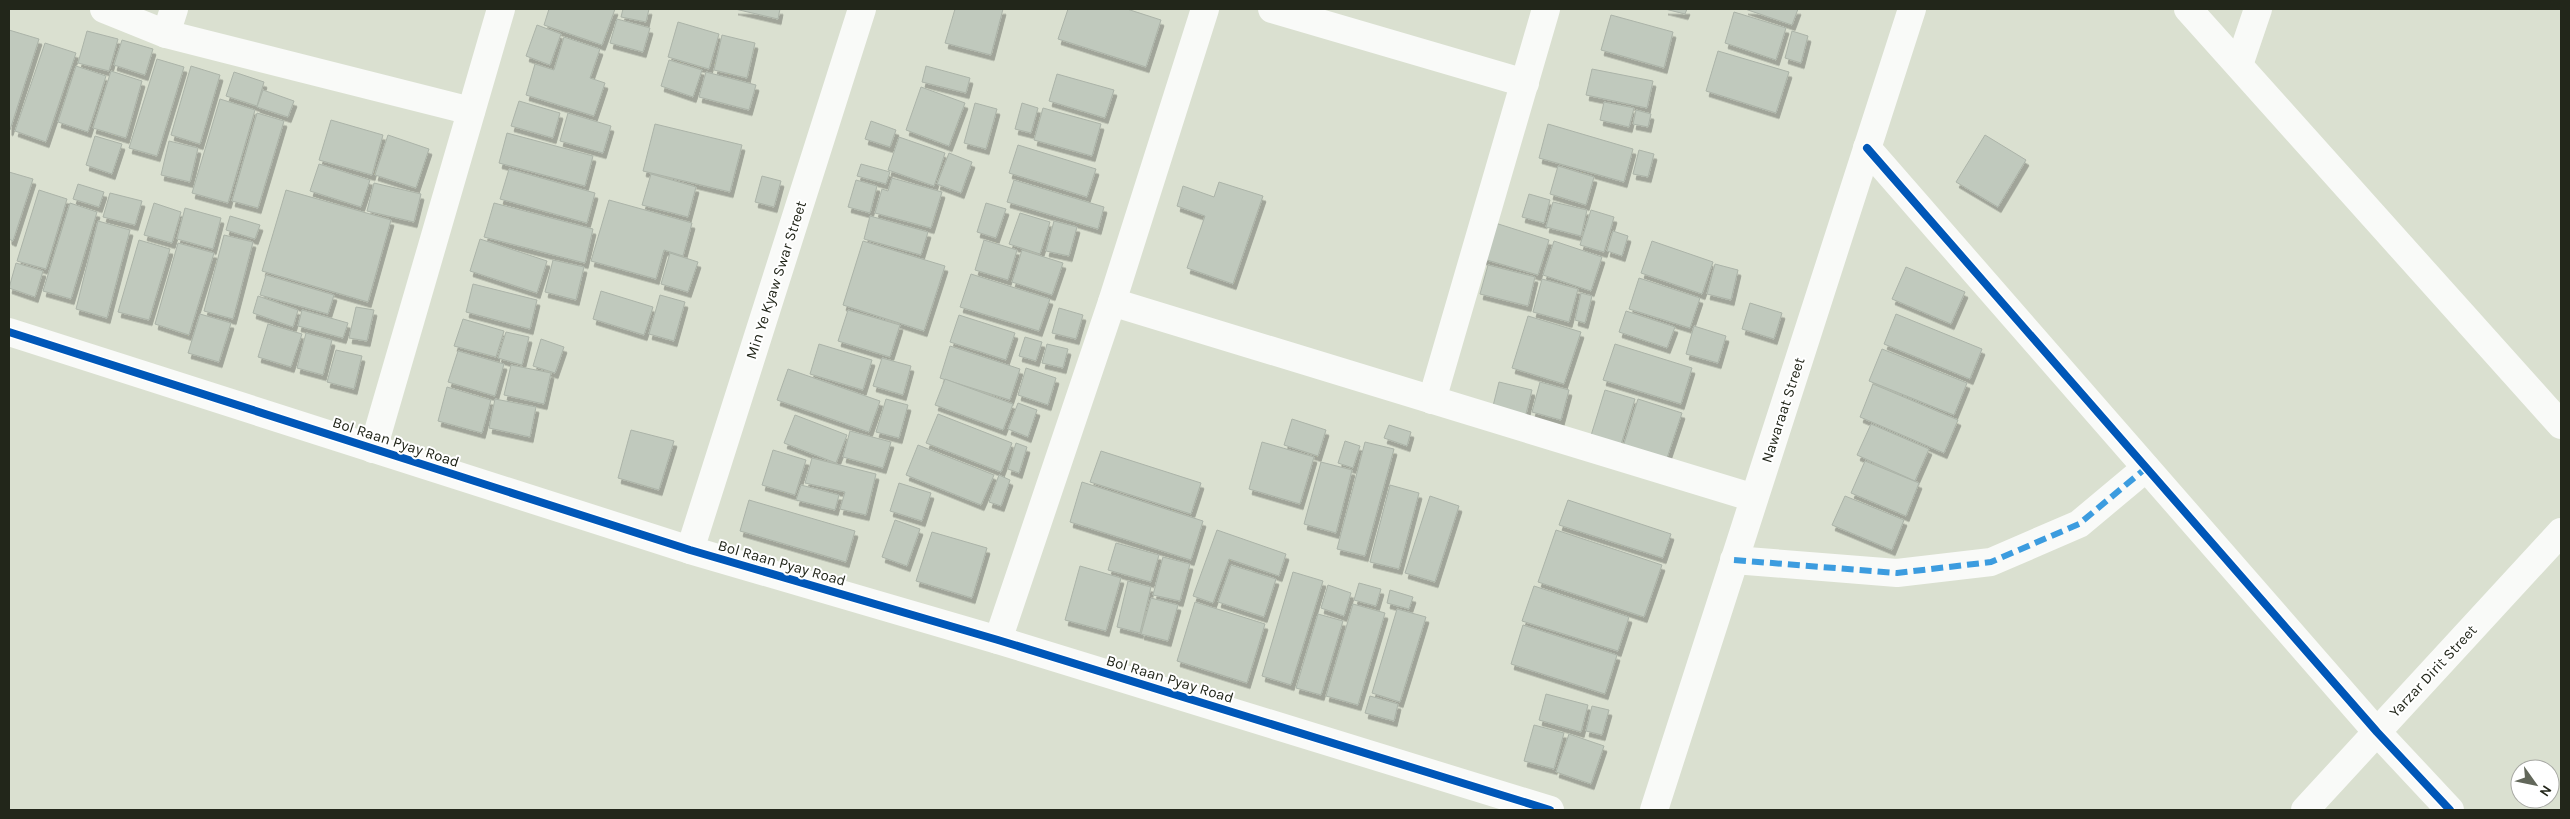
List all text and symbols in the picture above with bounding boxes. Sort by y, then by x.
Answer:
street label: Min Ye Kyaw Swar Street [742,198,810,361]
street label: Nawaraat Street [1757,355,1809,465]
street label: Bol Raan Pyay Road [330,413,462,471]
street label: Bol Raan Pyay Road [716,536,848,590]
street label: Yarzar Dirit Street [2385,621,2481,721]
street label: Bol Raan Pyay Road [1104,651,1236,707]
north arrow [2510,759,2560,809]
text: N [2536,782,2555,800]

